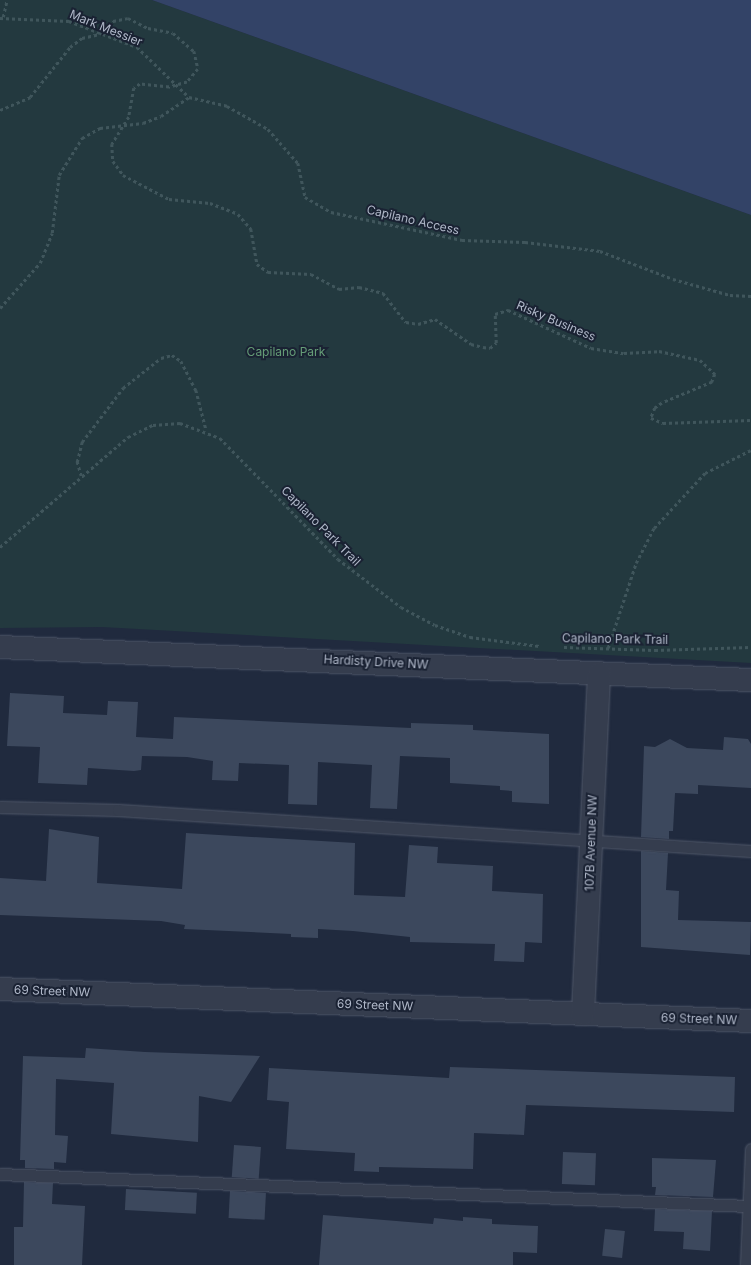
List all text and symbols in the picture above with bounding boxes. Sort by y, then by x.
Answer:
street label: Mark Messier [68,7,144,49]
street label: Capilano Access [365,202,461,238]
street label: Risky Business [514,298,598,344]
park label: Capilano Park [247,345,325,359]
street label: Capilano Park Trail [278,483,364,569]
street label: Capilano Park Trail [562,631,668,647]
street label: Hardisty Drive NW [323,652,429,672]
street label: 107B Avenue NW [582,794,600,892]
street label: 69 Street NW [14,982,90,1000]
street label: 69 Street NW [337,996,413,1014]
street label: 69 Street NW [661,1010,737,1028]

